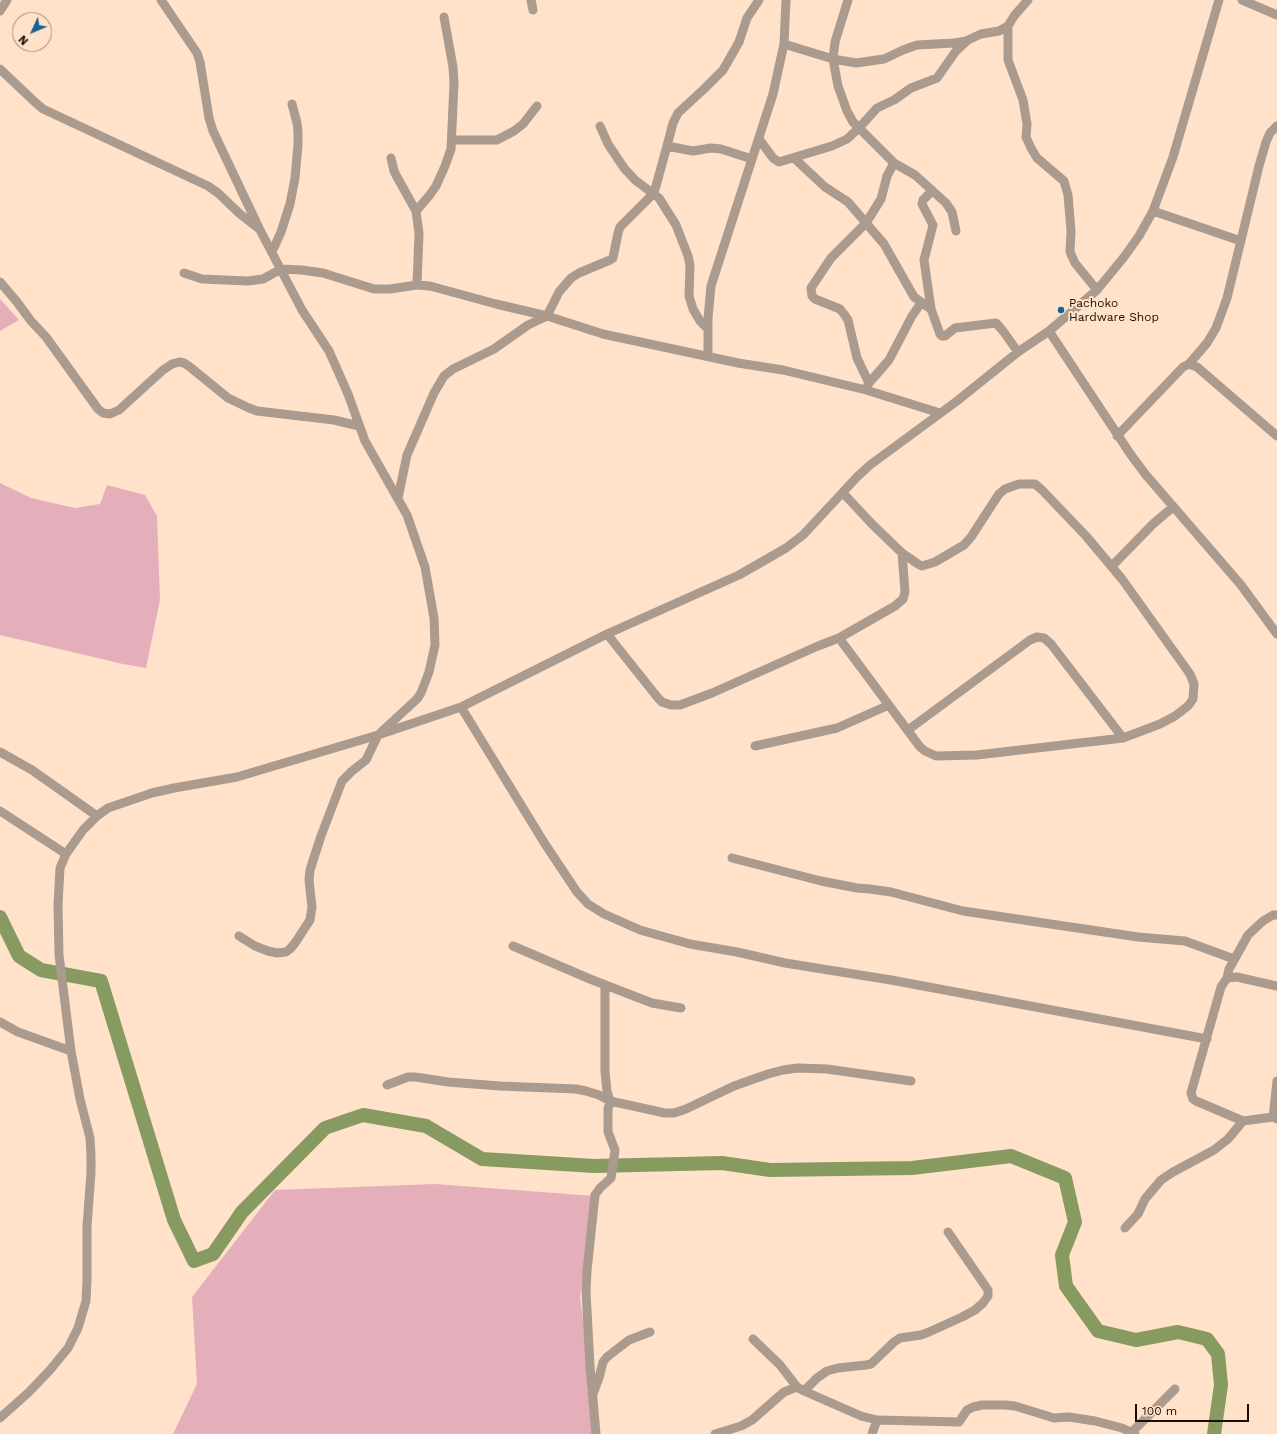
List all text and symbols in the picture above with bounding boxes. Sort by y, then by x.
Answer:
north arrow [12,12,52,52]
text: N [16,33,31,47]
place label: Pachoko Hardware Shop [1069,296,1159,324]
marker: Pachoko Hardware Shop [1056,305,1066,315]
scale bar [1137,1396,1251,1422]
text: 100 m [1142,1404,1177,1418]

